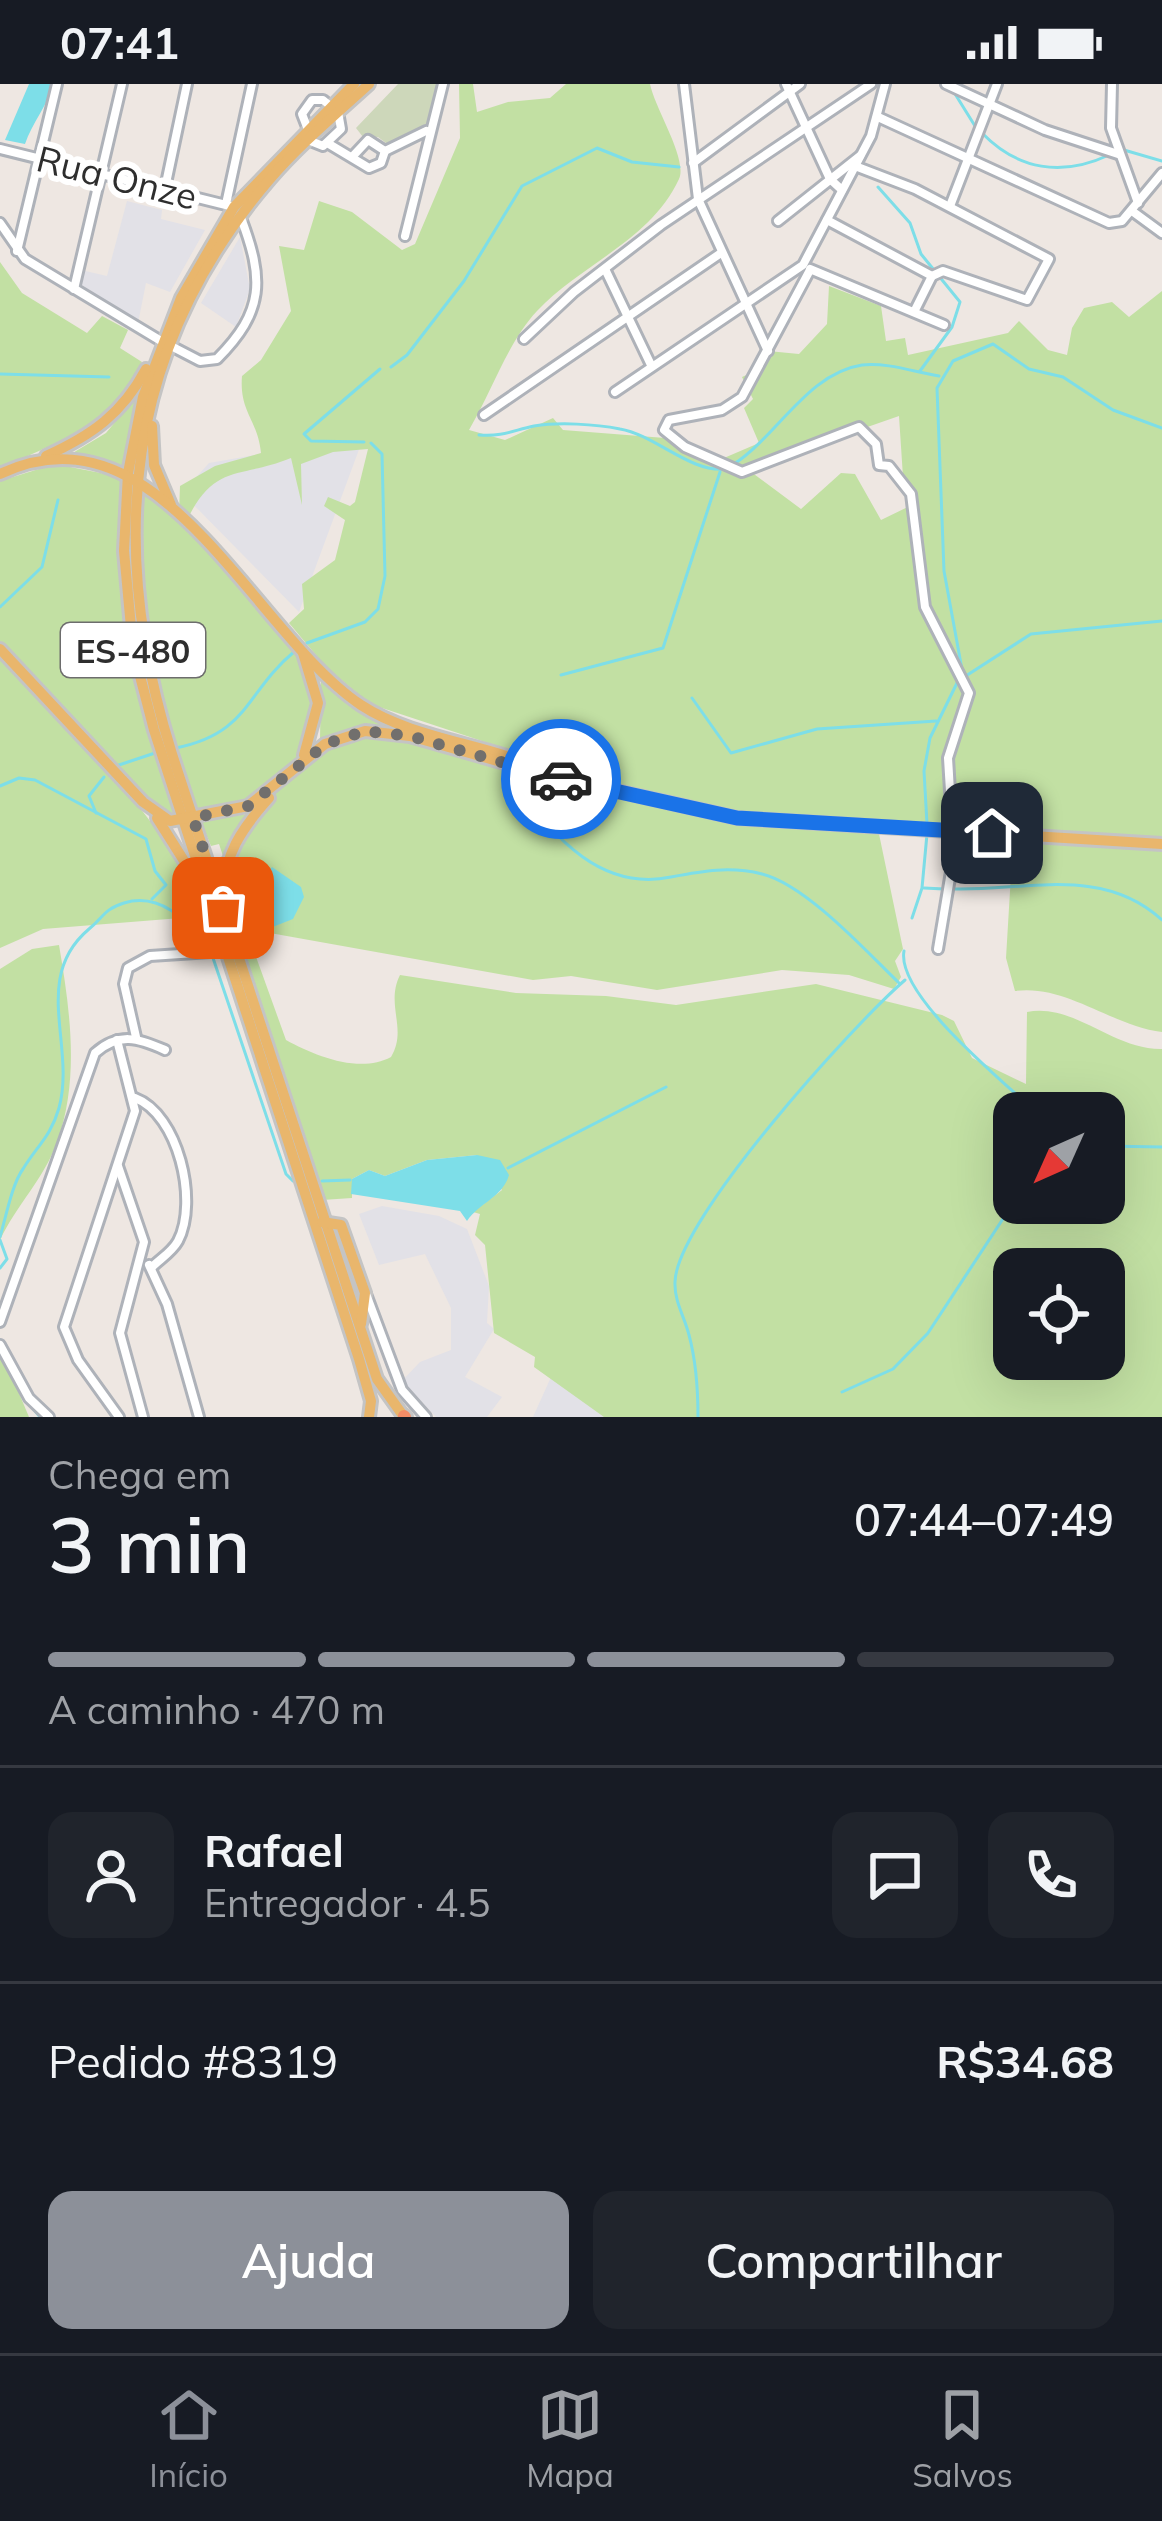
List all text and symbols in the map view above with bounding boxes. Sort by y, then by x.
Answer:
text: 07:41 [60,14,179,70]
street label: Rua Onze [32,135,202,219]
road number: ES-480 [61,623,205,677]
courier [501,719,621,839]
icon: car [528,746,594,812]
pin [941,782,1043,884]
icon: home [959,800,1025,866]
pin [172,857,274,959]
icon: bag [190,875,256,941]
north arrow [993,1092,1125,1224]
map controls [993,1092,1125,1380]
button: locate [993,1248,1125,1380]
text: Chega em [48,1450,231,1499]
text: 07:44–07:49 [854,1491,1114,1547]
text: 3 min [48,1495,251,1593]
text: A caminho · 470 m [48,1685,385,1734]
button: person [48,1812,174,1938]
button: chat [832,1812,958,1938]
button: phone [988,1812,1114,1938]
text: Rafael [204,1822,344,1878]
text: Entregador · 4.5 [204,1878,490,1927]
text: Pedido #8319 [48,2033,338,2089]
text: R$34.68 [936,2033,1114,2089]
button: Ajuda [48,2191,569,2329]
button: Compartilhar [593,2191,1114,2329]
tab: Início [149,2382,228,2495]
tab: Mapa [526,2382,614,2495]
tab: Salvos [912,2382,1013,2495]

